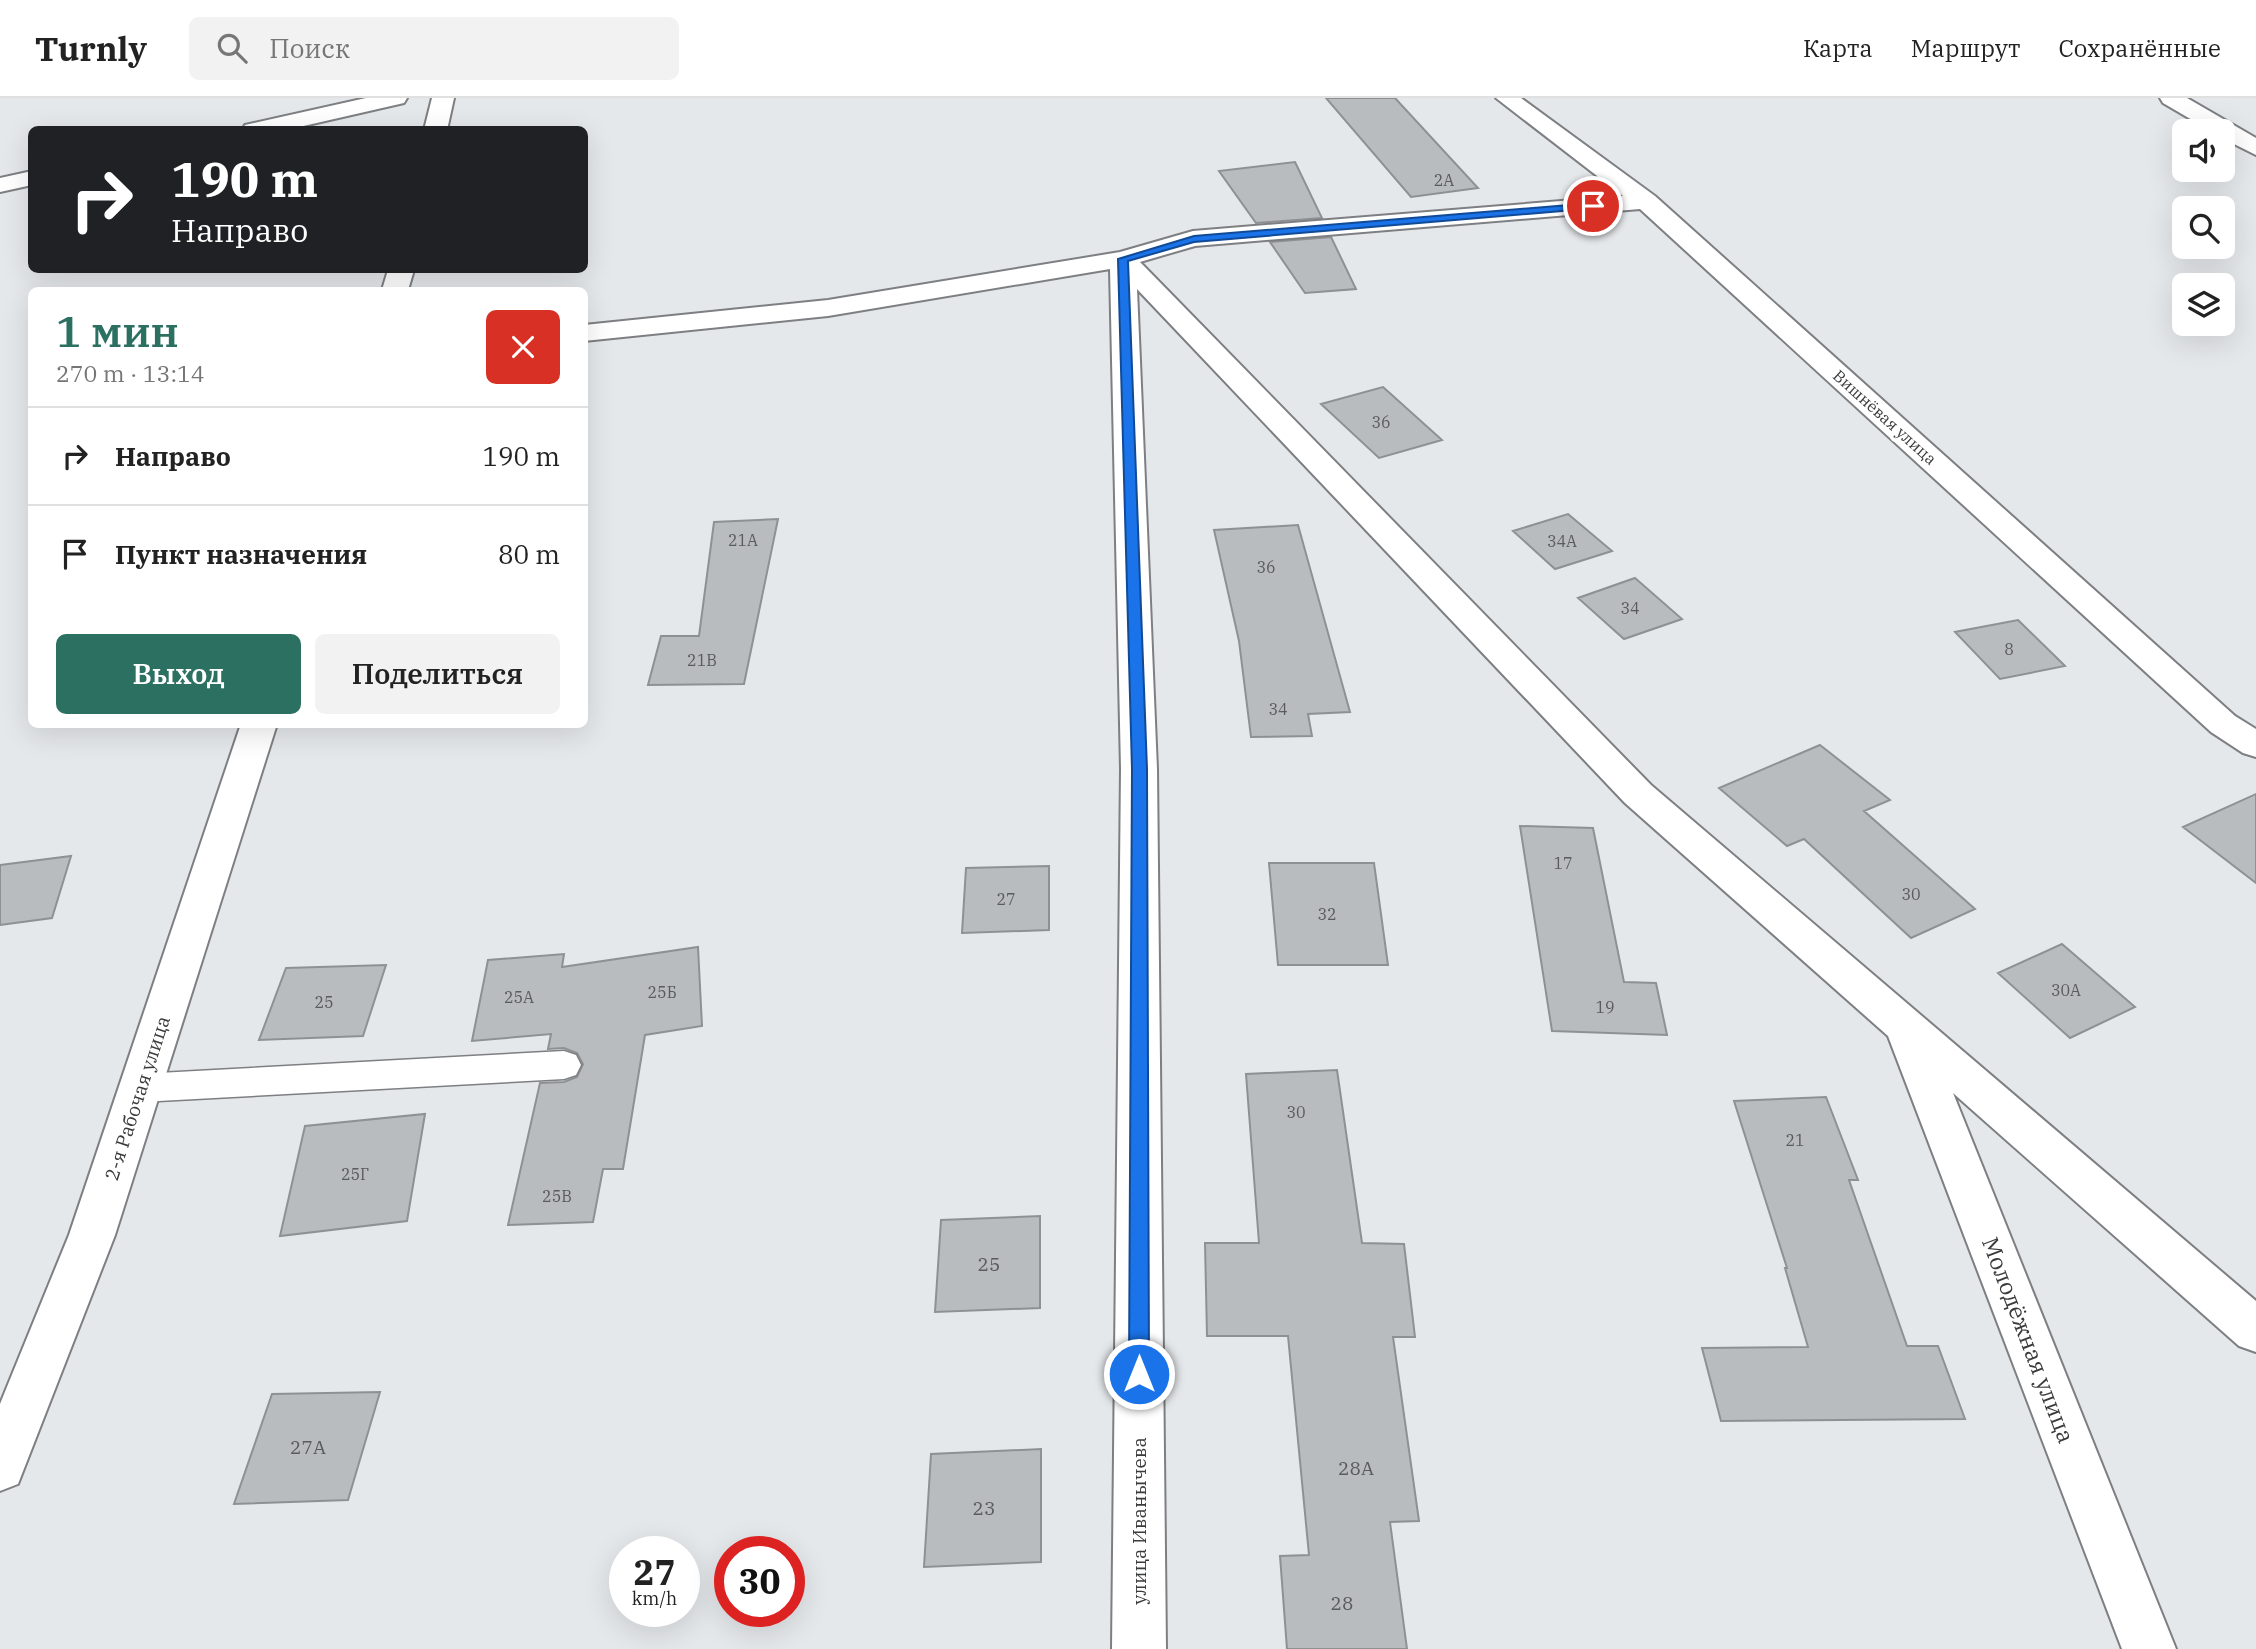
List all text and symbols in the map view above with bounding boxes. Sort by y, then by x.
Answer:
search box [189,17,679,80]
text: Turnly [35,27,147,70]
icon: search [213,29,251,67]
text: Поиск [269,31,350,65]
text: Карта [1803,32,1873,64]
text: Маршрут [1911,32,2020,64]
text: Сохранённые [2058,32,2221,64]
map controls [2172,119,2235,336]
button: sound [2172,119,2235,182]
text: 190 m [171,147,318,210]
icon: right [56,154,147,245]
house number: 2А [1434,170,1454,190]
pin [1563,176,1623,236]
icon: arrive [1574,187,1612,225]
button: search [2172,196,2235,259]
text: Направо [171,209,308,251]
button: layers [2172,273,2235,336]
text: 1 мин [56,304,179,359]
button: close [486,310,560,384]
text: 270 m · 13:14 [56,358,205,388]
street label: Вишнёвая улица [1829,365,1941,469]
house number: 36 [1371,412,1391,432]
icon: right [56,437,94,475]
text: Направо [115,439,231,473]
text: 190 m [482,439,560,473]
house number: 21А [728,530,758,550]
house number: 34А [1547,531,1577,551]
icon: arrive [56,535,94,573]
text: Пункт назначения [115,537,367,571]
text: 80 m [498,537,560,571]
house number: 36 [1256,557,1276,577]
house number: 34 [1620,598,1640,618]
button: Выход [56,634,301,714]
button: Поделиться [315,634,560,714]
house number: 8 [2004,639,2014,659]
house number: 21В [687,650,717,670]
house number: 34 [1268,699,1288,719]
house number: 17 [1553,853,1573,873]
house number: 30 [1901,884,1921,904]
house number: 27 [996,889,1016,909]
house number: 32 [1317,904,1337,924]
house number: 30А [2051,980,2081,1000]
house number: 25Б [647,982,677,1002]
house number: 25А [504,987,534,1007]
house number: 25 [314,992,334,1012]
house number: 19 [1595,997,1615,1017]
street label: 2-я Рабочая улица [99,1013,175,1183]
house number: 30 [1286,1102,1306,1122]
house number: 21 [1785,1130,1805,1150]
house number: 25Г [341,1164,369,1184]
house number: 25В [542,1186,572,1206]
street label: Молодёжная улица [1976,1232,2082,1447]
house number: 25 [978,1252,1000,1276]
position arrow [1102,1337,1176,1411]
house number: 27А [290,1435,326,1459]
street label: улица Иванычева [1127,1437,1151,1605]
house number: 28А [1338,1456,1374,1480]
house number: 23 [973,1496,995,1520]
speed limit sign: 30 [714,1536,805,1627]
text: 27 [633,1549,676,1595]
text: km/h [632,1587,677,1610]
house number: 28 [1331,1591,1353,1615]

